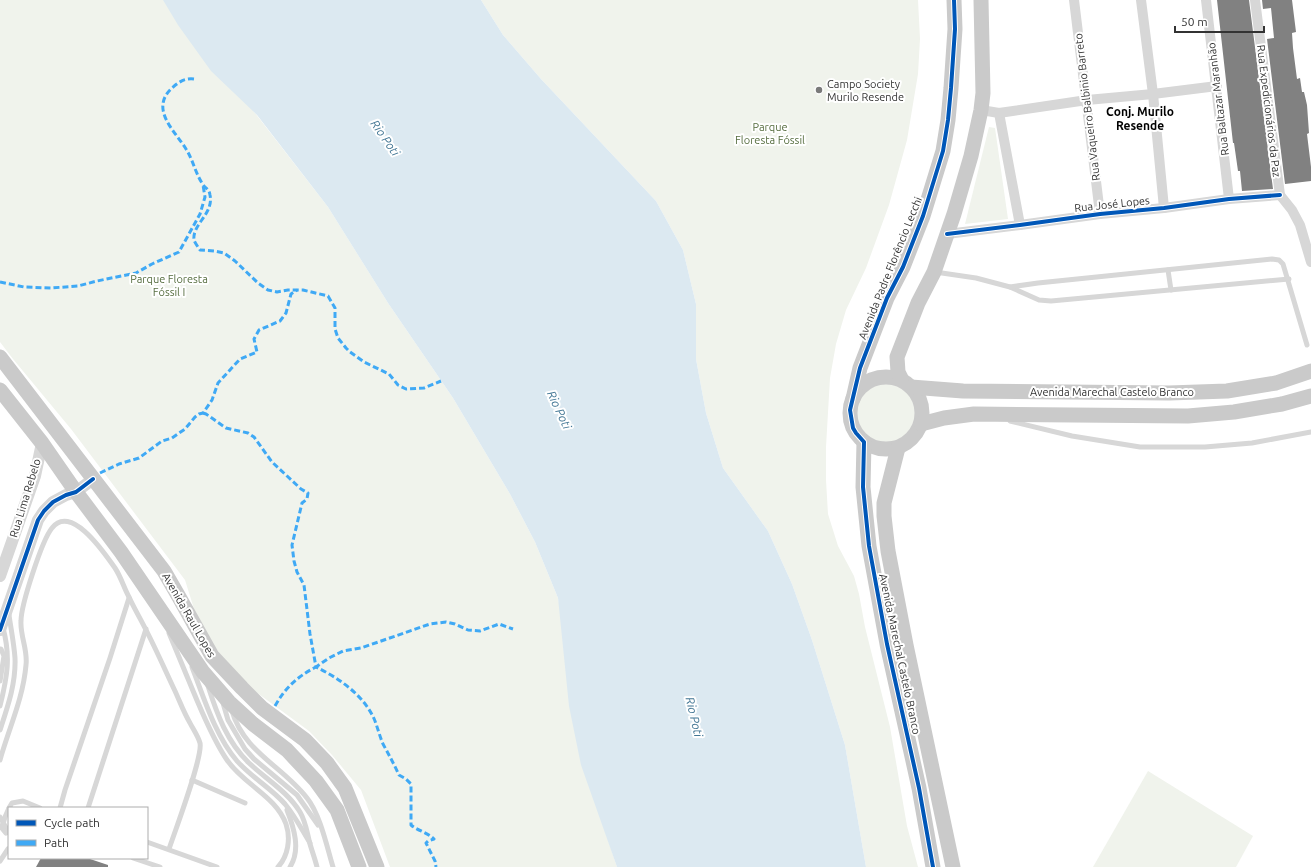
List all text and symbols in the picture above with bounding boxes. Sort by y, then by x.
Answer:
scale bar [1175,8,1264,34]
text: 50 m [1181,15,1208,28]
street label: Rua Vaqueiro Balbinio Barreto [1072,32,1102,182]
street label: Rua Baltazar Maranhão [1205,42,1231,156]
street label: Rua Expedicionários da Paz [1255,44,1283,178]
place label: Campo Society Murilo Resende [827,78,904,103]
marker: Campo Society Murilo Resende [814,85,824,95]
district label: Conj. Murilo Resende [1106,105,1174,132]
water label: Rio Poti [368,117,403,159]
park label: Parque Floresta Fóssil [735,121,805,146]
street label: Rua José Lopes [1074,194,1151,214]
street label: Avenida Padre Florêncio Lecchi [856,195,924,341]
park label: Parque Floresta Fóssil I [130,273,208,298]
street label: Avenida Marechal Castelo Branco [1030,386,1194,398]
water label: Rio Poti [545,389,574,432]
street label: Rua Lima Rebelo [7,457,43,539]
street label: Avenida Raul Lopes [160,571,218,660]
street label: Avenida Marechal Castelo Branco [877,573,923,735]
water label: Rio Poti [684,696,706,739]
legend [8,807,148,859]
text: Cycle path [44,816,100,829]
text: Path [44,836,69,849]

